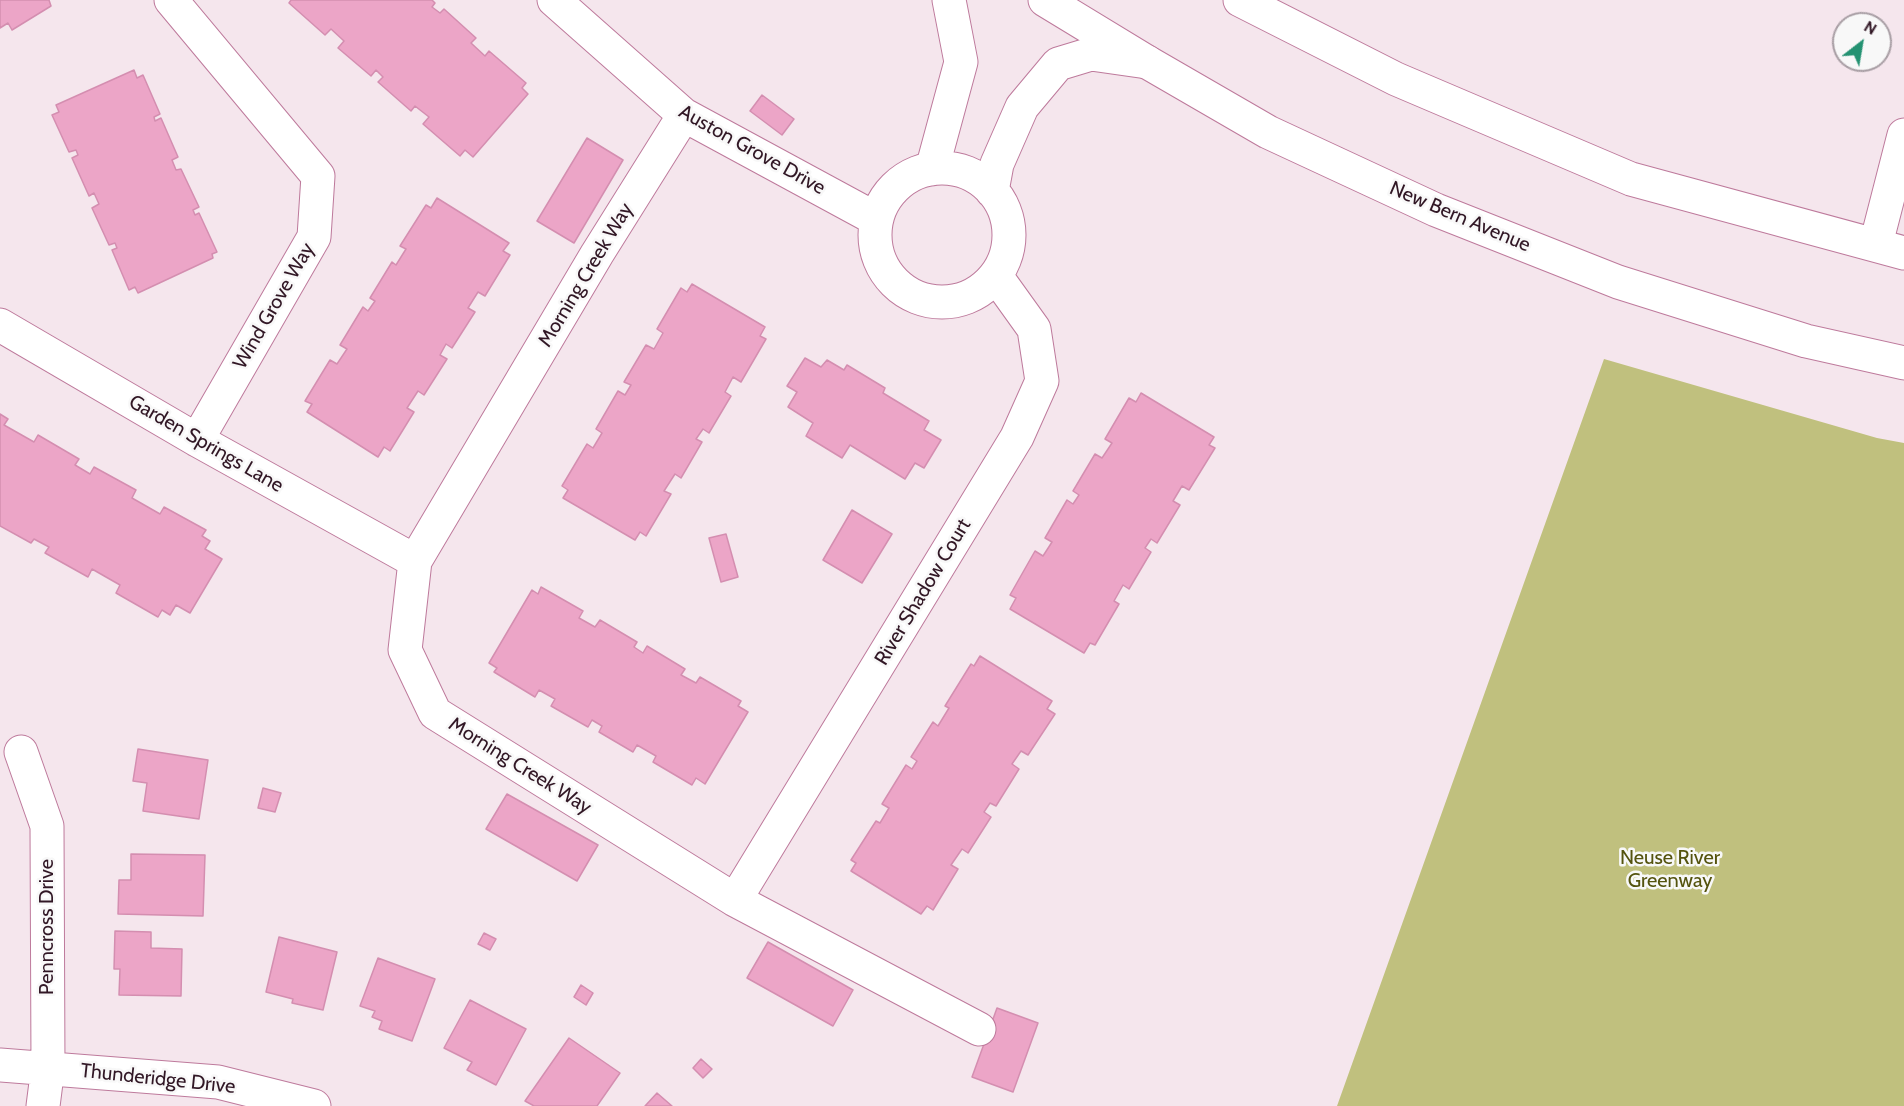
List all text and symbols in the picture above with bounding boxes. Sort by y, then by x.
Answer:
north arrow [1832,12,1892,72]
text: N [1861,17,1880,39]
street label: Auston Grove Drive [675,100,829,200]
street label: New Bern Avenue [1386,177,1534,257]
street label: Morning Creek Way [533,199,639,351]
street label: Wind Grove Way [228,239,320,373]
street label: Garden Springs Lane [125,390,287,498]
street label: River Shadow Court [870,514,976,670]
street label: Morning Creek Way [444,712,596,820]
park label: Neuse River Greenway [1620,846,1720,893]
street label: Penncross Drive [35,859,59,995]
street label: Thunderidge Drive [79,1059,237,1099]

